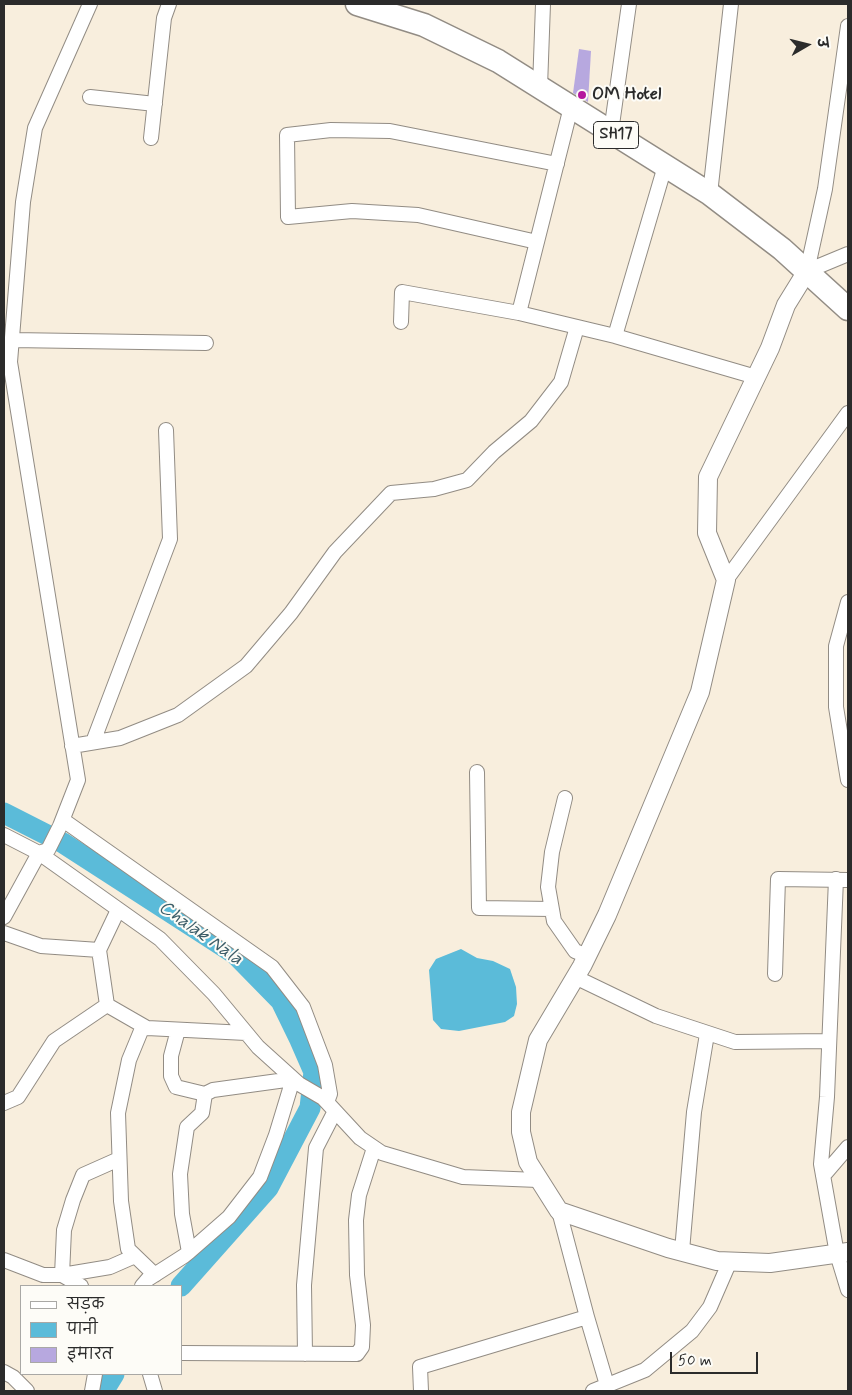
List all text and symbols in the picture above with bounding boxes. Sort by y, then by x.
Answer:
north arrow [782,20,832,70]
text: उ [812,37,831,49]
place label: OM Hotel [592,84,661,106]
marker: OM Hotel [576,89,588,101]
road number: SH17 [594,122,638,148]
water label: Chalak Nala [154,897,246,971]
legend [20,1285,182,1375]
text: सड़क [67,1295,104,1315]
text: पानी [67,1320,98,1340]
scale bar [672,1342,760,1374]
text: इमारत [67,1345,113,1365]
text: 50 m [678,1351,712,1371]

